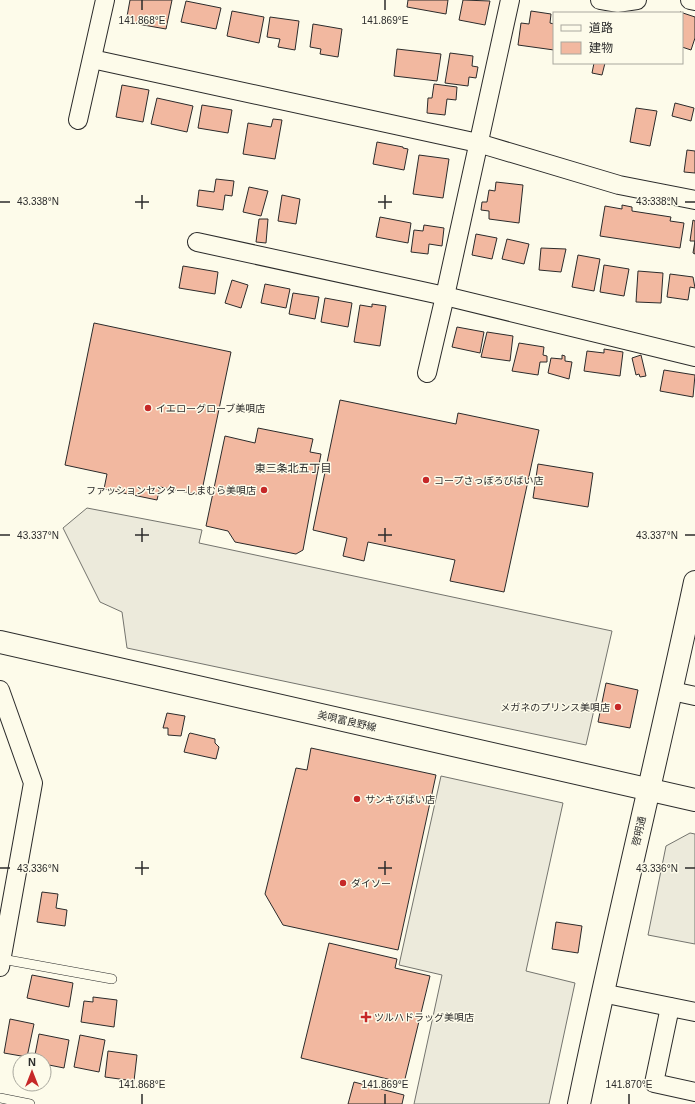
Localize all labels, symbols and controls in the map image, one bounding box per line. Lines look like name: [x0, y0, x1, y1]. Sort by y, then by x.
legend: [553, 12, 683, 64]
text: 141.868°E: [119, 15, 166, 26]
text: 141.869°E: [362, 15, 409, 26]
text: 道路: [589, 21, 613, 35]
text: 建物: [589, 41, 613, 55]
text: 43.338°N: [17, 196, 59, 207]
text: 43.338°N: [636, 196, 678, 207]
marker: イエローグローブ美唄店: [143, 403, 153, 413]
place label: イエローグローブ美唄店: [156, 403, 265, 414]
district label: 東三条北五丁目: [255, 462, 332, 474]
marker: コープさっぽろびばい店: [421, 475, 431, 485]
place label: コープさっぽろびばい店: [434, 475, 543, 486]
place label: ファッションセンターしまむら美唄店: [86, 485, 256, 496]
marker: ファッションセンターしまむら美唄店: [259, 485, 269, 495]
text: 43.337°N: [17, 530, 59, 541]
text: 43.337°N: [636, 530, 678, 541]
place label: メガネのプリンス美唄店: [500, 702, 610, 713]
marker: メガネのプリンス美唄店: [613, 702, 623, 712]
street label: 美唄富良野線: [317, 709, 377, 733]
marker: サンキびばい店: [352, 794, 362, 804]
place label: サンキびばい店: [365, 794, 435, 805]
street label: 啓明通: [630, 815, 648, 847]
text: 43.336°N: [17, 863, 59, 874]
text: 43.336°N: [636, 863, 678, 874]
marker: ダイソー: [338, 878, 348, 888]
place label: ダイソー: [351, 878, 391, 889]
marker: ツルハドラッグ美唄店: [361, 1012, 371, 1022]
place label: ツルハドラッグ美唄店: [374, 1012, 474, 1023]
north arrow: [12, 1052, 52, 1092]
text: N: [28, 1056, 36, 1068]
text: 141.868°E: [119, 1079, 166, 1090]
text: 141.869°E: [362, 1079, 409, 1090]
text: 141.870°E: [606, 1079, 653, 1090]

